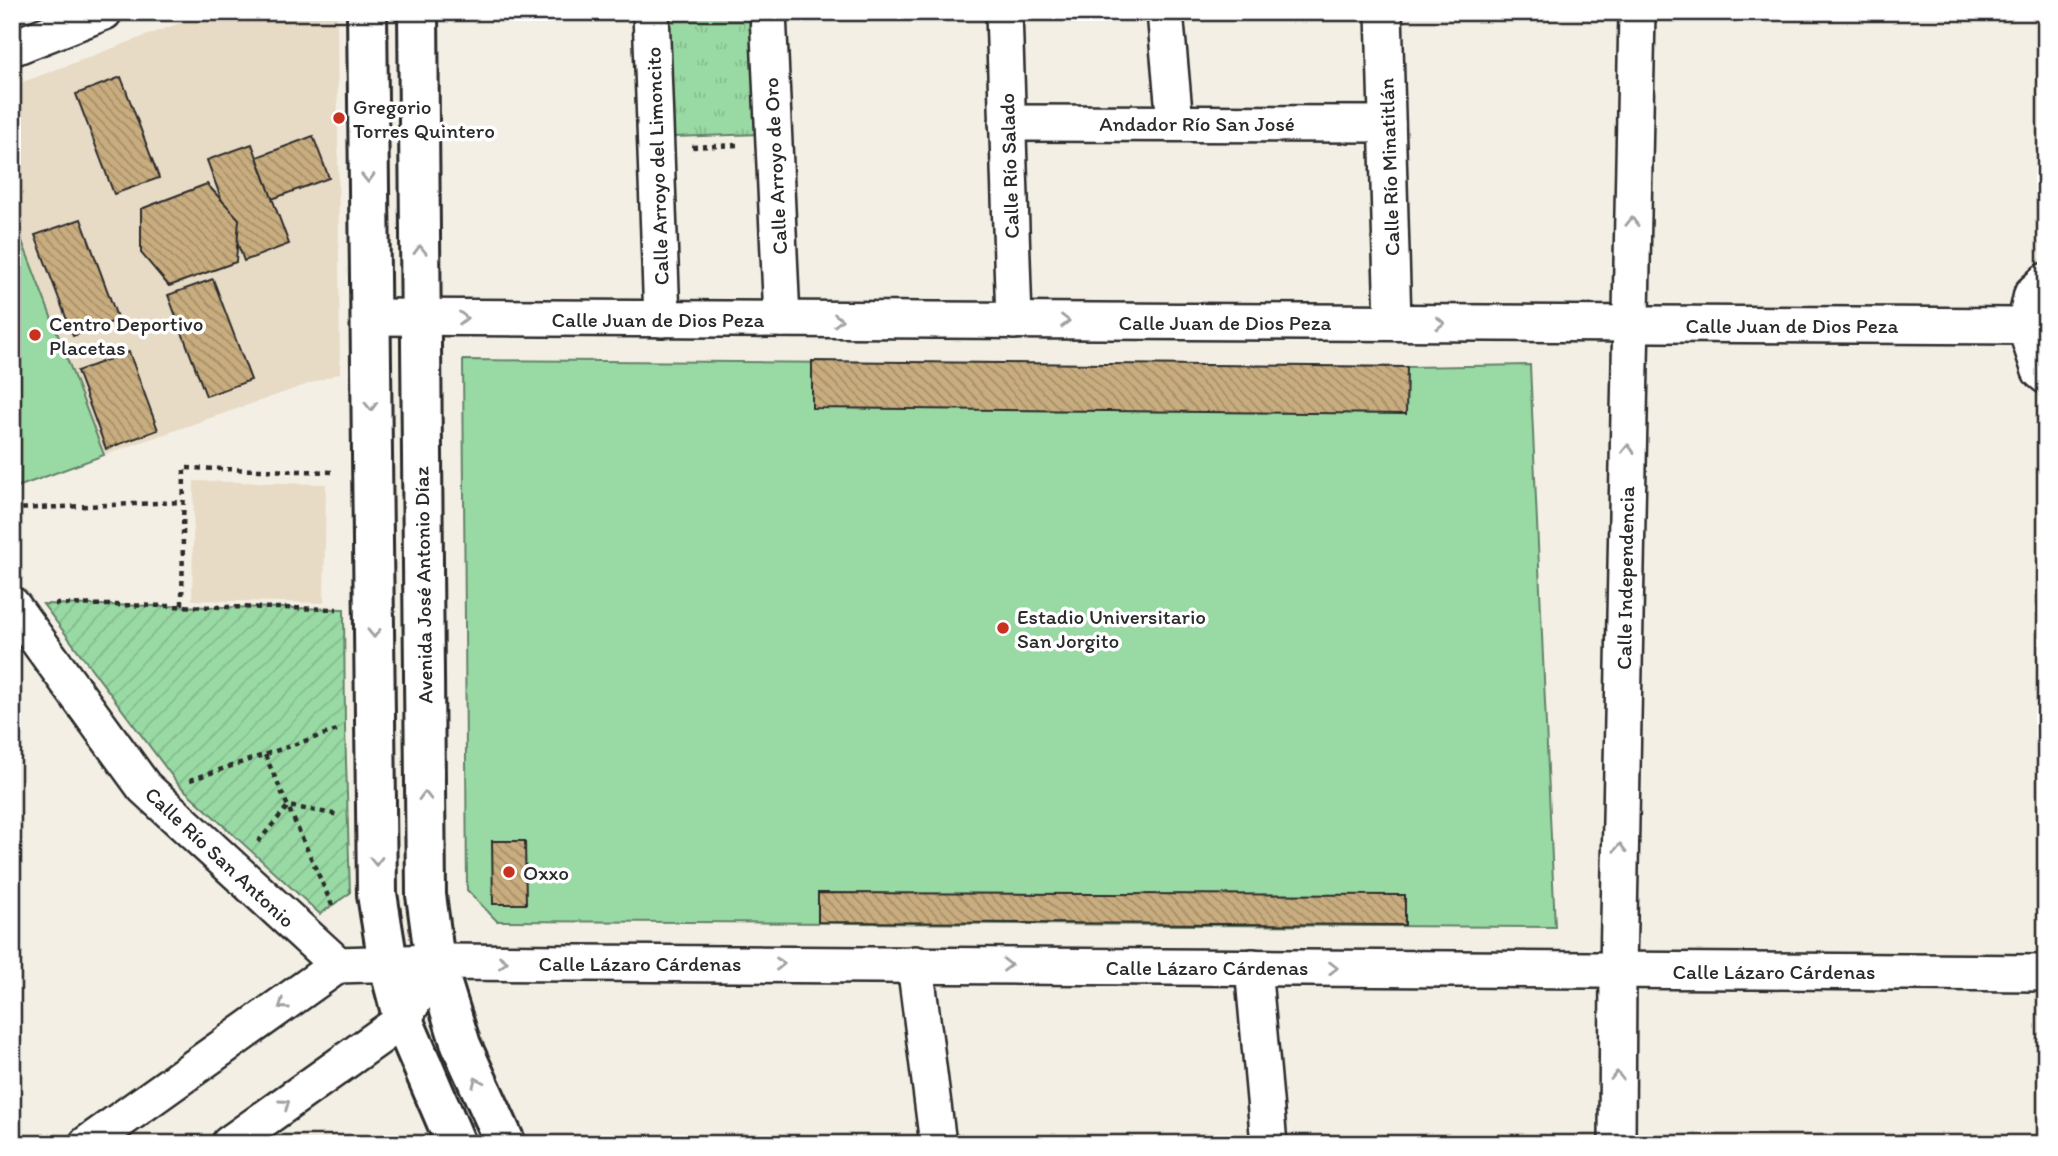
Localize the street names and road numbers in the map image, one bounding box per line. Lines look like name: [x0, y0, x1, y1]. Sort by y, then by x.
street label: Calle Arroyo del Limoncito: [640, 46, 674, 286]
street label: Calle Arroyo de Oro: [758, 77, 792, 255]
street label: Calle Río Minatitlán: [1373, 78, 1405, 256]
street label: Calle Río Salado: [994, 93, 1024, 239]
street label: Andador Río San José: [1099, 111, 1295, 136]
street label: Calle Juan de Dios Peza: [552, 307, 765, 332]
street label: Calle Juan de Dios Peza: [1119, 310, 1332, 335]
street label: Calle Juan de Dios Peza: [1686, 313, 1899, 338]
street label: Avenida José Antonio Díaz: [408, 466, 438, 704]
street label: Calle Independencia: [1611, 486, 1639, 670]
street label: Calle Río San Antonio: [140, 781, 300, 933]
street label: Calle Lázaro Cárdenas: [539, 951, 741, 976]
street label: Calle Lázaro Cárdenas: [1106, 955, 1308, 980]
street label: Calle Lázaro Cárdenas: [1673, 959, 1875, 984]

